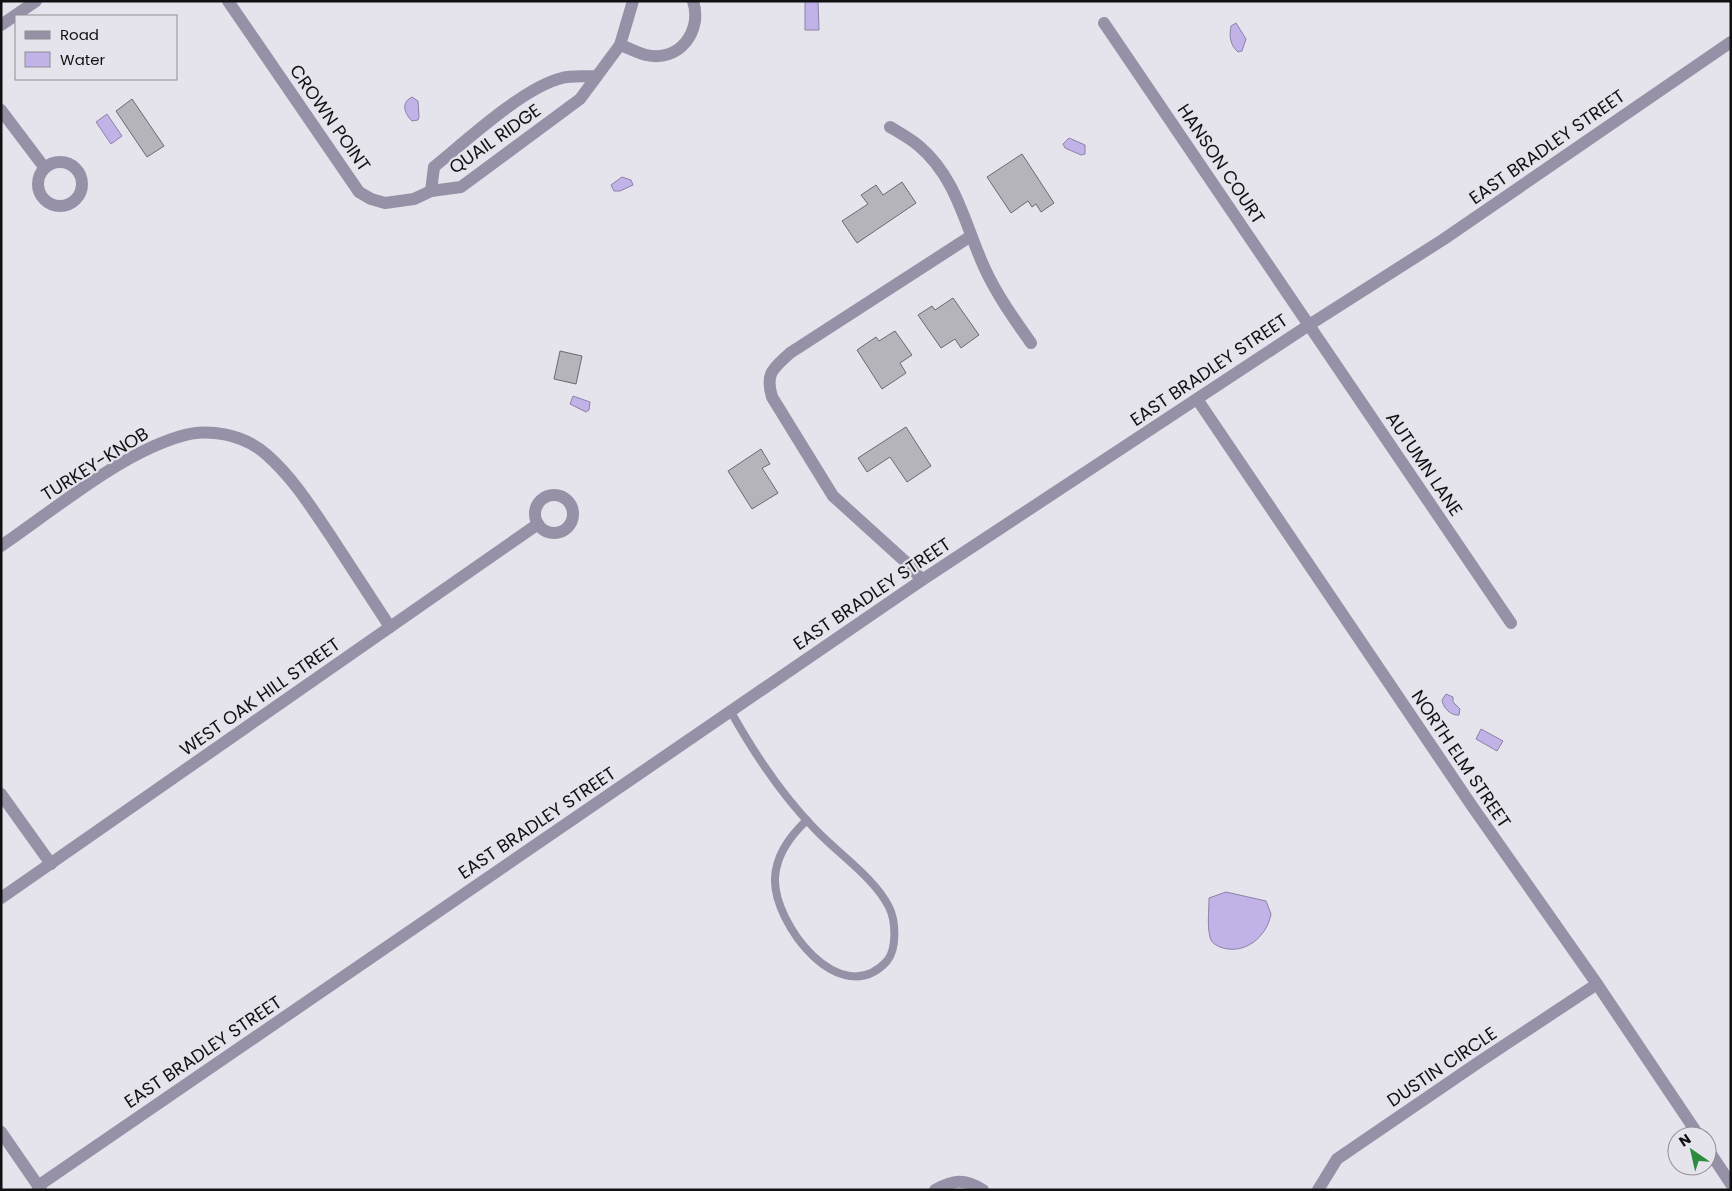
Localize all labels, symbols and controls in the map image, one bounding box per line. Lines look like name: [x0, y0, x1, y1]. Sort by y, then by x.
legend: [15, 15, 178, 80]
text: Road: [60, 24, 99, 45]
text: Water: [60, 49, 106, 70]
street label: CROWN POINT: [284, 59, 377, 176]
street label: EAST BRADLEY STREET: [1464, 83, 1630, 210]
street label: QUAIL RIDGE: [444, 98, 546, 179]
street label: HANSON COURT: [1172, 99, 1271, 229]
street label: EAST BRADLEY STREET: [1125, 307, 1293, 432]
street label: AUTUMN LANE: [1380, 407, 1469, 521]
street label: TURKEY-KNOB: [36, 421, 153, 506]
street label: EAST BRADLEY STREET: [788, 531, 956, 656]
street label: WEST OAK HILL STREET: [175, 632, 345, 761]
street label: NORTH ELM STREET: [1406, 685, 1517, 833]
street label: EAST BRADLEY STREET: [453, 760, 621, 885]
street label: EAST BRADLEY STREET: [119, 989, 287, 1114]
street label: DUSTIN CIRCLE: [1382, 1021, 1501, 1113]
north arrow: [1667, 1126, 1717, 1176]
text: N: [1675, 1129, 1695, 1151]

